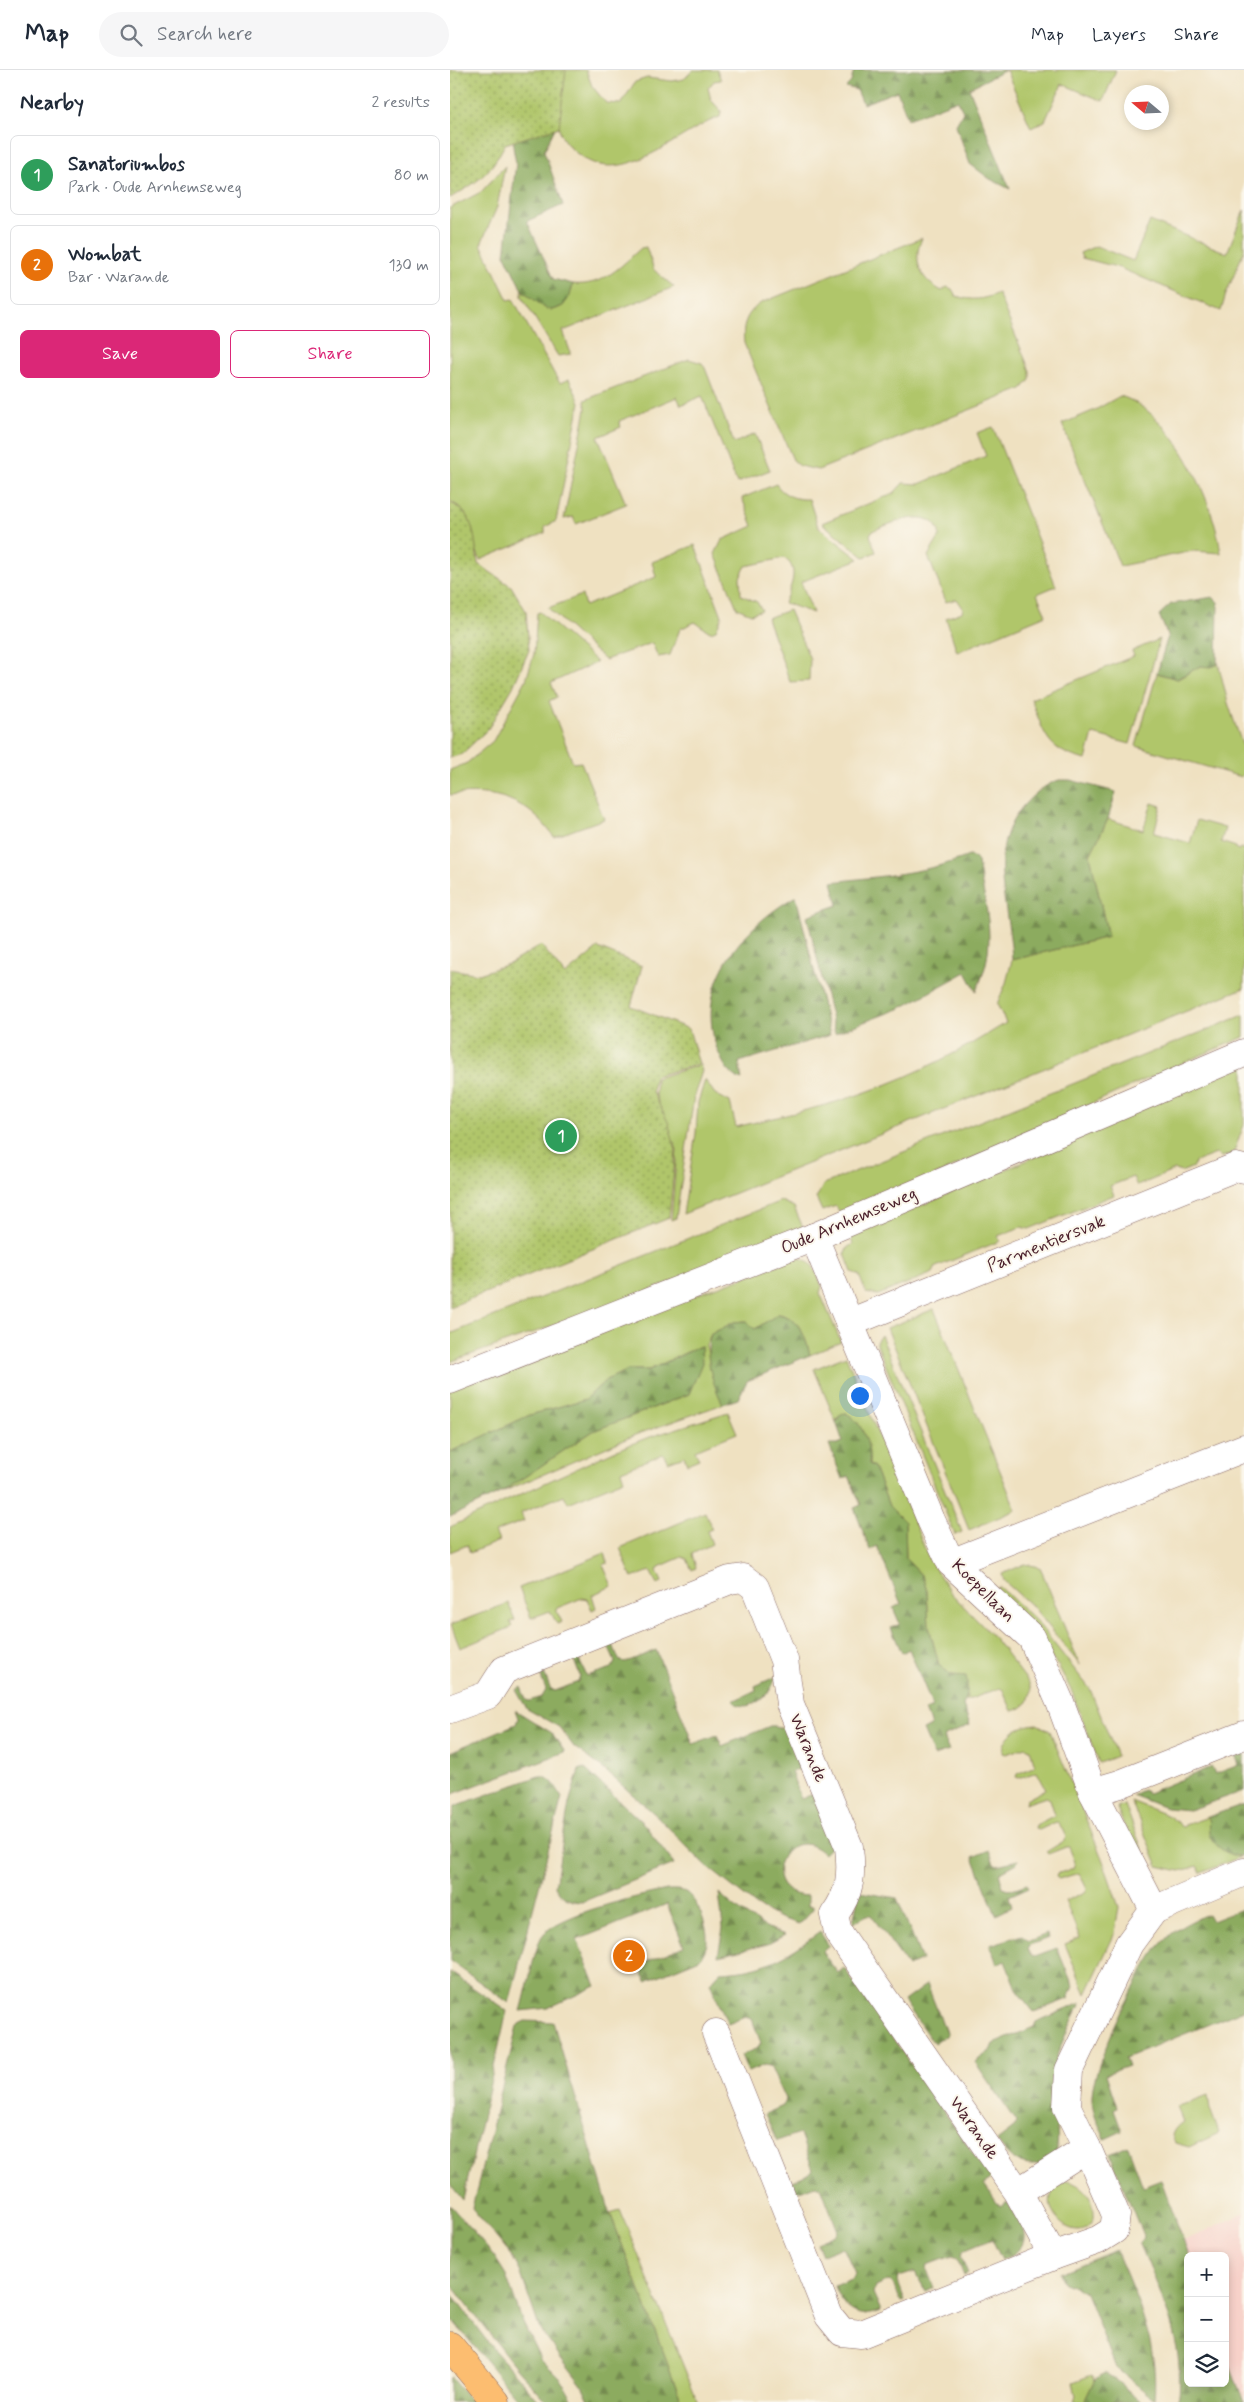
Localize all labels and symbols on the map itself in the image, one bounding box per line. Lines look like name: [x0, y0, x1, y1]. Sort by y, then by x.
north arrow: [1124, 85, 1169, 130]
pin: 1: [545, 1117, 577, 1155]
street label: Oude Arnhemseweg: [777, 1181, 921, 1261]
street label: Parmentiersvak: [984, 1209, 1108, 1279]
your location: [847, 1383, 873, 1409]
street label: Koepellaan: [946, 1554, 1020, 1628]
street label: Warande: [783, 1710, 833, 1786]
pin: 2: [613, 1937, 645, 1975]
street label: Warande: [944, 2092, 1004, 2164]

